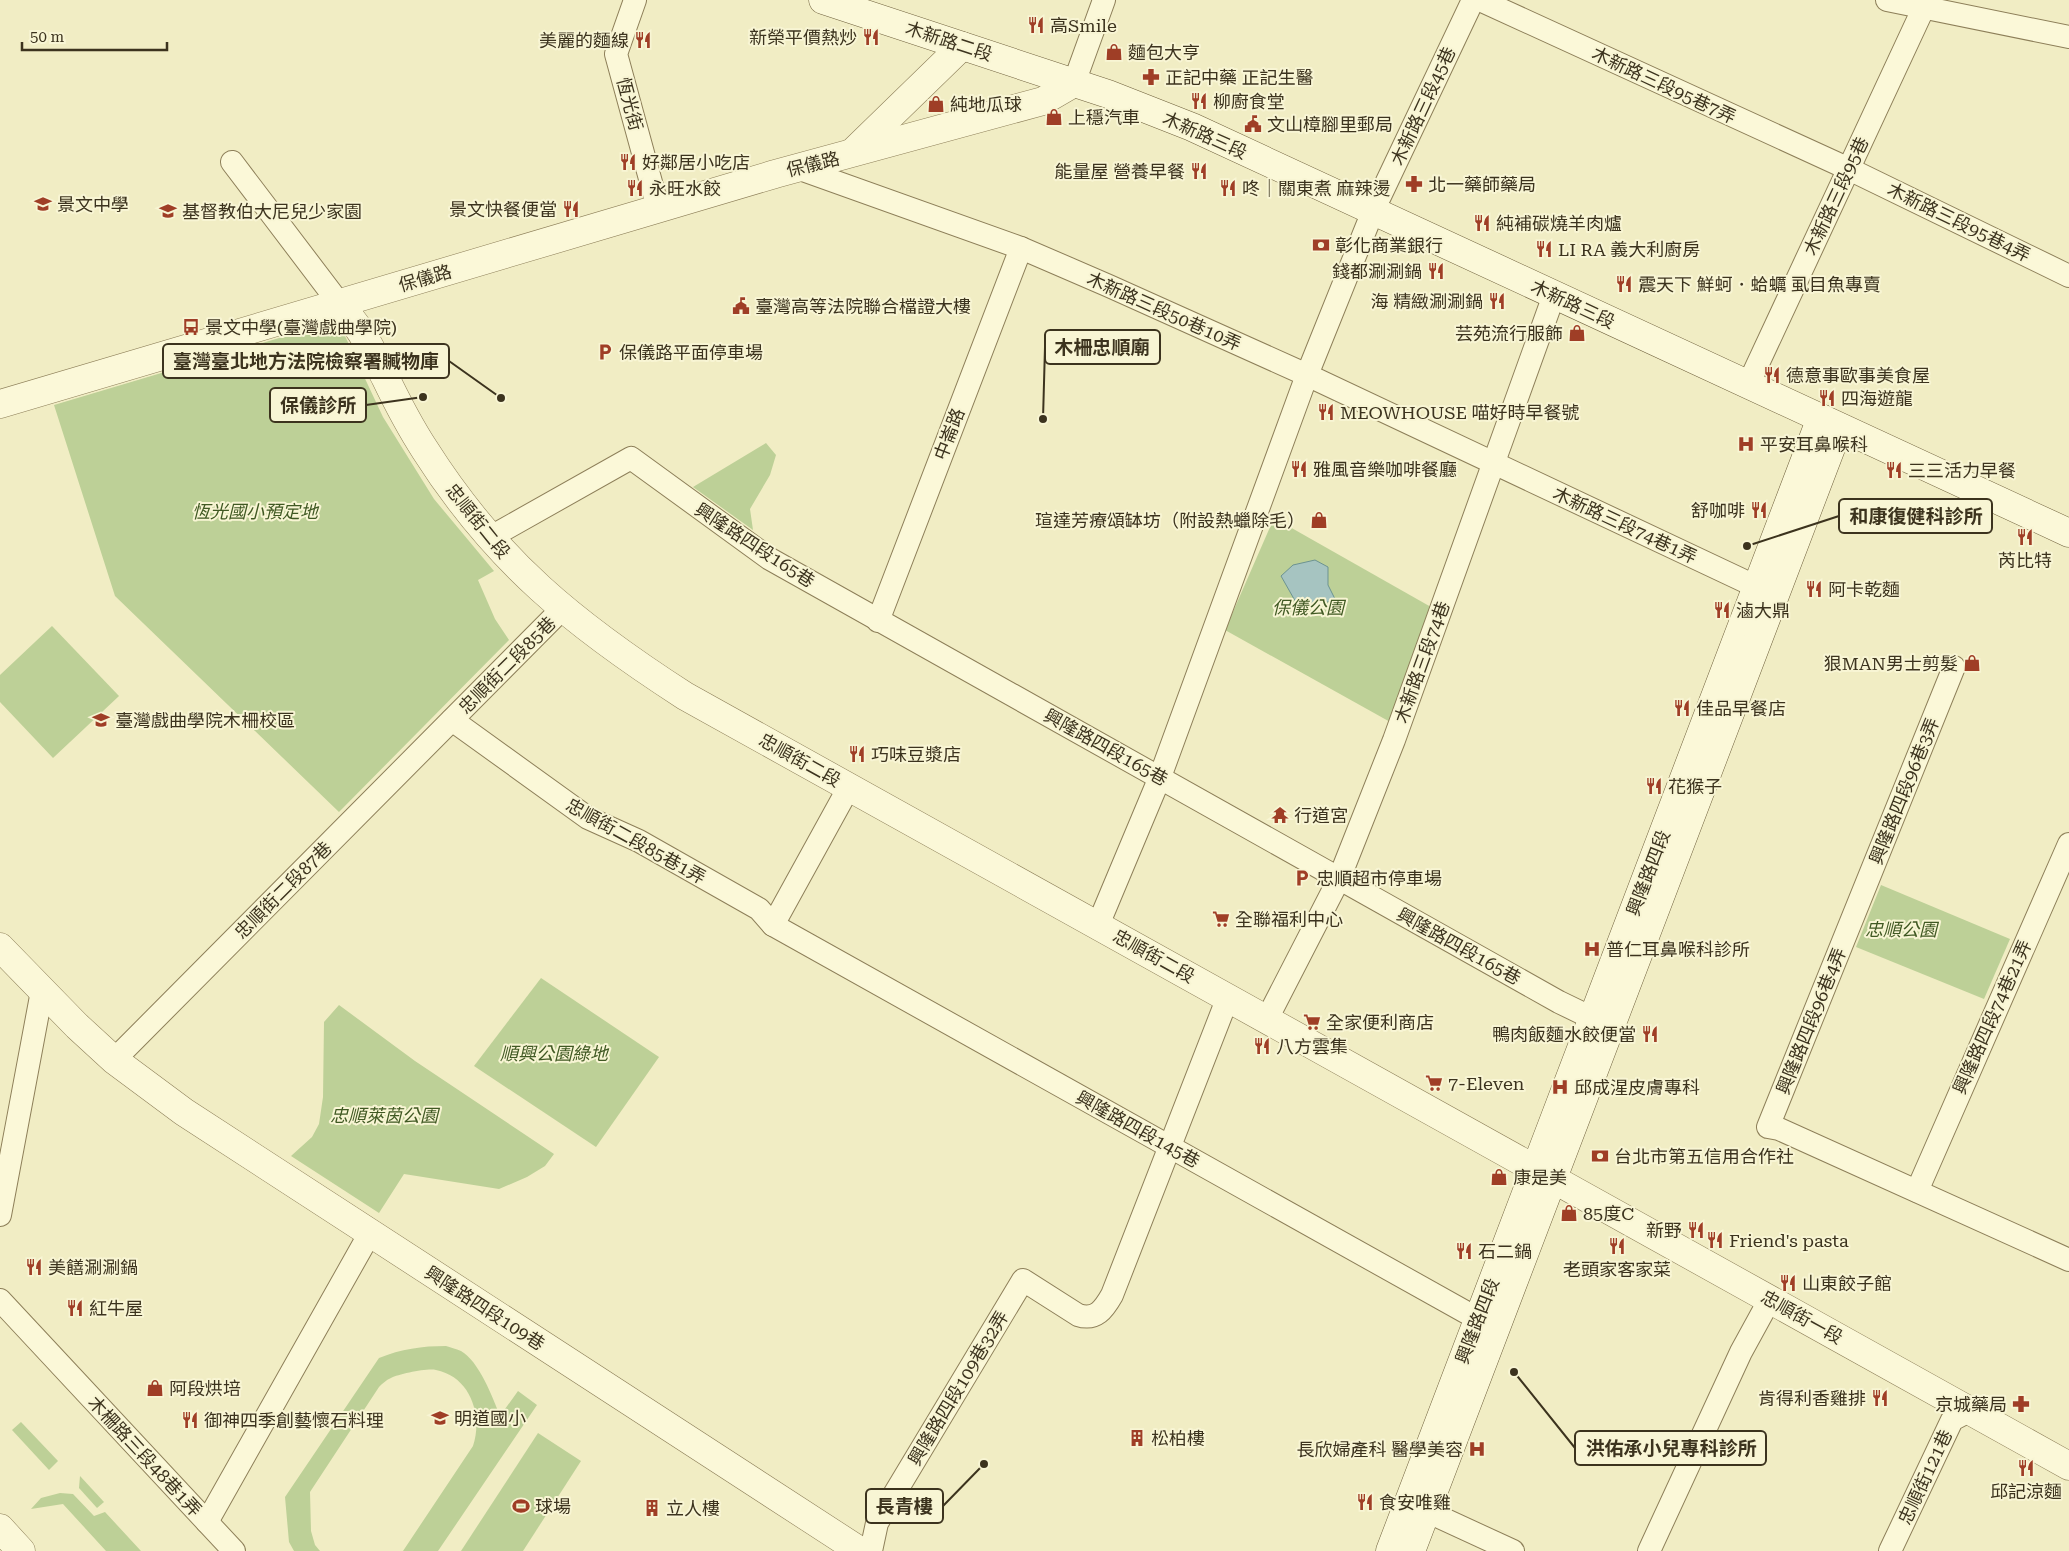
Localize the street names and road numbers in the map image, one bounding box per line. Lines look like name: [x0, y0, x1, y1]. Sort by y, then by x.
street label: 木新路二段: [903, 17, 995, 65]
street label: 木新路三段95巷7弄: [1589, 42, 1739, 128]
street label: 木新路三段45巷: [1386, 43, 1460, 169]
street label: 恆光街: [613, 75, 647, 133]
street label: 木新路三段: [1160, 107, 1250, 163]
street label: 木新路三段95巷: [1799, 133, 1873, 259]
street label: 保儀路: [784, 147, 842, 181]
street label: 木新路三段95巷4弄: [1884, 178, 2034, 266]
street label: 保儀路: [396, 260, 454, 296]
street label: 木新路三段50巷10弄: [1084, 268, 1244, 354]
street label: 木新路三段: [1528, 275, 1618, 333]
street label: 中崙路: [930, 405, 968, 463]
street label: 忠順街二段: [442, 479, 514, 563]
street label: 木新路三段74巷1弄: [1550, 482, 1700, 568]
street label: 興隆路四段165巷: [691, 499, 819, 591]
street label: 木新路三段74巷: [1390, 598, 1454, 726]
street label: 忠順街二段85巷: [454, 612, 560, 718]
street label: 興隆路四段165巷: [1040, 704, 1172, 790]
street label: 興隆路四段96巷3弄: [1865, 715, 1943, 867]
street label: 忠順街二段: [756, 729, 844, 791]
street label: 忠順街二段85巷1弄: [563, 794, 709, 888]
street label: 興隆路四段: [1622, 827, 1674, 919]
street label: 忠順街二段87巷: [230, 837, 336, 943]
street label: 興隆路四段165巷: [1393, 903, 1525, 989]
street label: 忠順街二段: [1110, 925, 1198, 987]
street label: 興隆路四段74巷21弄: [1949, 937, 2035, 1097]
street label: 興隆路四段96巷4弄: [1772, 945, 1850, 1097]
street label: 興隆路四段145巷: [1072, 1086, 1204, 1172]
street label: 興隆路四段109巷: [421, 1262, 549, 1354]
street label: 興隆路四段: [1451, 1275, 1503, 1367]
street label: 忠順街一段: [1758, 1286, 1846, 1348]
street label: 興隆路四段109巷32弄: [904, 1307, 1012, 1469]
street label: 木柵路三段48巷1弄: [84, 1392, 206, 1520]
street label: 忠順街121巷: [1894, 1426, 1956, 1528]

